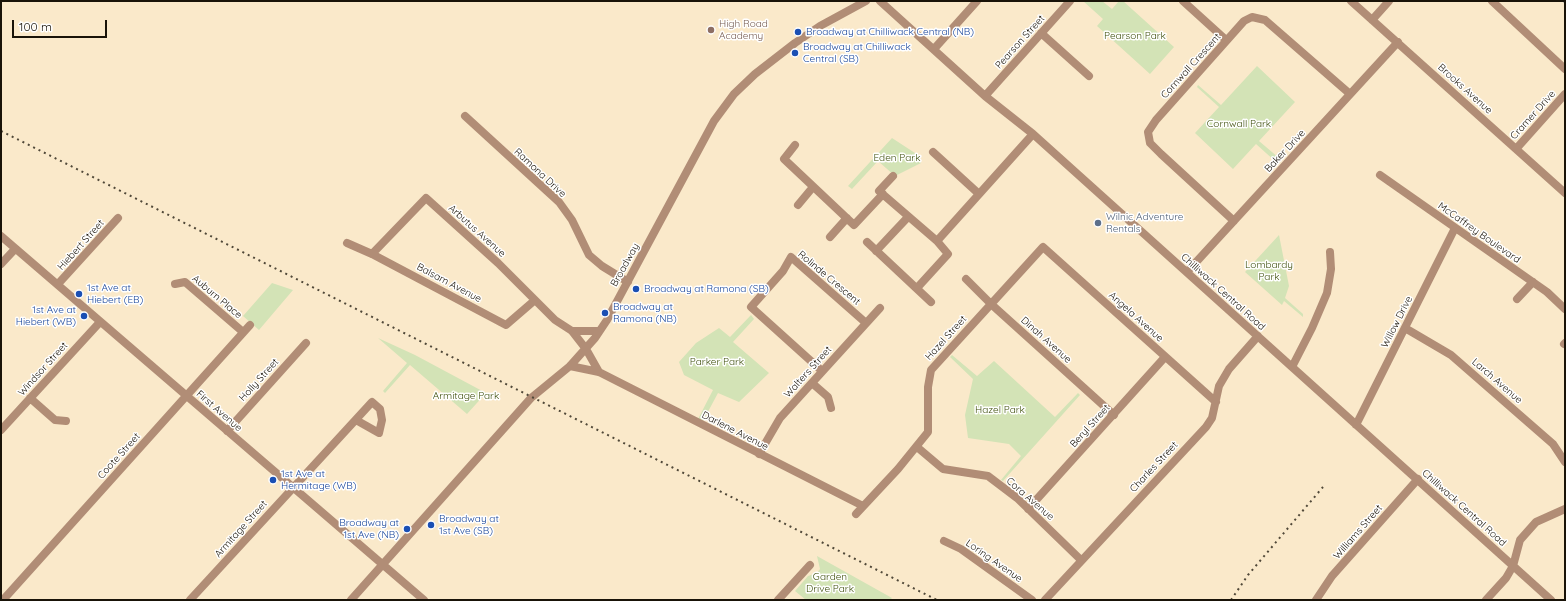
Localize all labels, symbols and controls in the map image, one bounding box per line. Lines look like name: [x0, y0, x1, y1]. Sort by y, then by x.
scale bar: [14, 12, 109, 38]
street label: Pearson Street: [993, 13, 1047, 71]
place label: High Road Academy: [719, 18, 768, 42]
text: 100 m: [19, 19, 52, 34]
marker: High Road Academy: [706, 25, 716, 35]
place label: Broadway at Chilliwack Central (NB): [806, 26, 974, 38]
marker: Broadway at Chilliwack Central (NB): [793, 27, 803, 37]
park label: Pearson Park: [1104, 30, 1166, 42]
street label: Cornwall Crescent: [1159, 31, 1223, 101]
place label: Broadway at Chilliwack Central (SB): [803, 41, 911, 64]
marker: Broadway at Chilliwack Central (SB): [790, 48, 800, 58]
street label: Brooks Avenue: [1435, 61, 1495, 117]
street label: Cramer Drive: [1508, 88, 1558, 142]
park label: Cornwall Park: [1207, 118, 1271, 130]
street label: Baker Drive: [1262, 127, 1308, 175]
street label: Ramona Drive: [512, 146, 568, 200]
park label: Eden Park: [873, 152, 921, 164]
street label: McCaffrey Boulevard: [1435, 200, 1523, 266]
street label: Arbutus Avenue: [446, 202, 508, 260]
place label: Wilnic Adventure Rentals: [1106, 211, 1183, 234]
street label: Hiebert Street: [55, 217, 107, 273]
marker: Wilnic Adventure Rentals: [1093, 218, 1103, 228]
street label: Broadway: [608, 241, 642, 289]
street label: Rolinde Crescent: [795, 248, 863, 308]
street label: Chilliwack Central Road: [1179, 251, 1267, 333]
park label: Lombardy Park: [1245, 259, 1293, 282]
street label: Balsam Avenue: [415, 261, 483, 305]
street label: Auburn Place: [190, 273, 244, 321]
place label: 1st Ave at Hiebert (EB): [87, 282, 143, 306]
place label: Broadway at Ramona (SB): [644, 283, 769, 295]
marker: Broadway at Ramona (SB): [631, 284, 641, 294]
marker: 1st Ave at Hiebert (EB): [74, 289, 84, 299]
street label: Angela Avenue: [1106, 289, 1166, 345]
street label: Willow Drive: [1379, 294, 1415, 350]
place label: Broadway at Ramona (NB): [613, 301, 677, 324]
place label: 1st Ave at Hiebert (WB): [16, 304, 76, 328]
marker: Broadway at Ramona (NB): [600, 308, 610, 318]
marker: 1st Ave at Hiebert (WB): [79, 311, 89, 321]
street label: Hazel Street: [923, 313, 969, 363]
street label: Dinah Avenue: [1018, 314, 1074, 366]
street label: Windsor Street: [16, 340, 70, 398]
street label: Walters Street: [782, 344, 834, 400]
street label: Holly Street: [237, 356, 281, 404]
park label: Parker Park: [690, 356, 744, 368]
street label: Larch Avenue: [1469, 356, 1525, 406]
street label: First Avenue: [194, 388, 244, 434]
park label: Armitage Park: [433, 390, 499, 402]
street label: Beryl Street: [1067, 402, 1113, 450]
park label: Hazel Park: [975, 404, 1025, 416]
street label: Darlene Avenue: [700, 409, 770, 453]
street label: Coote Street: [95, 431, 143, 481]
street label: Charles Street: [1128, 439, 1180, 495]
street label: Chilliwack Central Road: [1420, 467, 1508, 549]
place label: 1st Ave at Hermitage (WB): [281, 468, 356, 492]
marker: 1st Ave at Hermitage (WB): [268, 475, 278, 485]
street label: Cora Avenue: [1004, 475, 1056, 523]
street label: Armitage Street: [212, 498, 270, 560]
street label: Williams Street: [1331, 502, 1385, 562]
place label: Broadway at 1st Ave (SB): [439, 513, 499, 536]
place label: Broadway at 1st Ave (NB): [339, 517, 399, 540]
marker: Broadway at 1st Ave (SB): [426, 520, 436, 530]
marker: Broadway at 1st Ave (NB): [402, 524, 412, 534]
street label: Loring Avenue: [963, 537, 1025, 585]
park label: Garden Drive Park: [806, 571, 854, 594]

